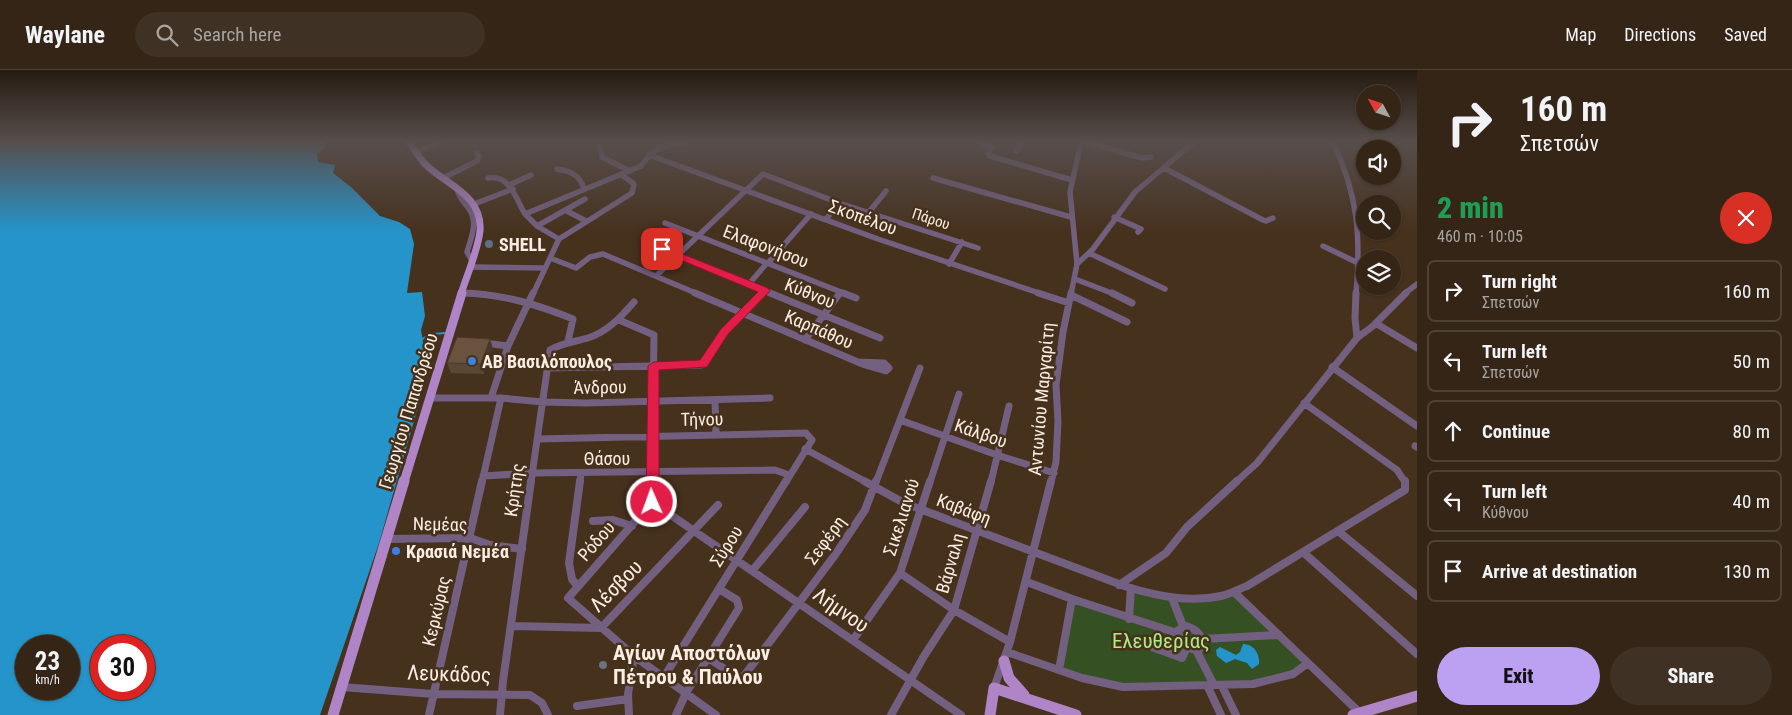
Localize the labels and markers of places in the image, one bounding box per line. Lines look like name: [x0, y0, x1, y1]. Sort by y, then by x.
pin: [641, 228, 683, 270]
place label: SHELL: [499, 234, 546, 255]
marker: SHELL: [483, 238, 495, 250]
place label: ΑΒ Βασιλόπουλος: [482, 351, 612, 372]
marker: ΑΒ Βασιλόπουλος: [466, 355, 478, 367]
place label: Κρασιά Νεμέα: [406, 541, 509, 562]
marker: Κρασιά Νεμέα: [390, 545, 402, 557]
place label: Αγίων Αποστόλων Πέτρου & Παύλου: [613, 641, 771, 689]
marker: Αγίων Αποστόλων Πέτρου & Παύλου: [597, 659, 609, 671]

